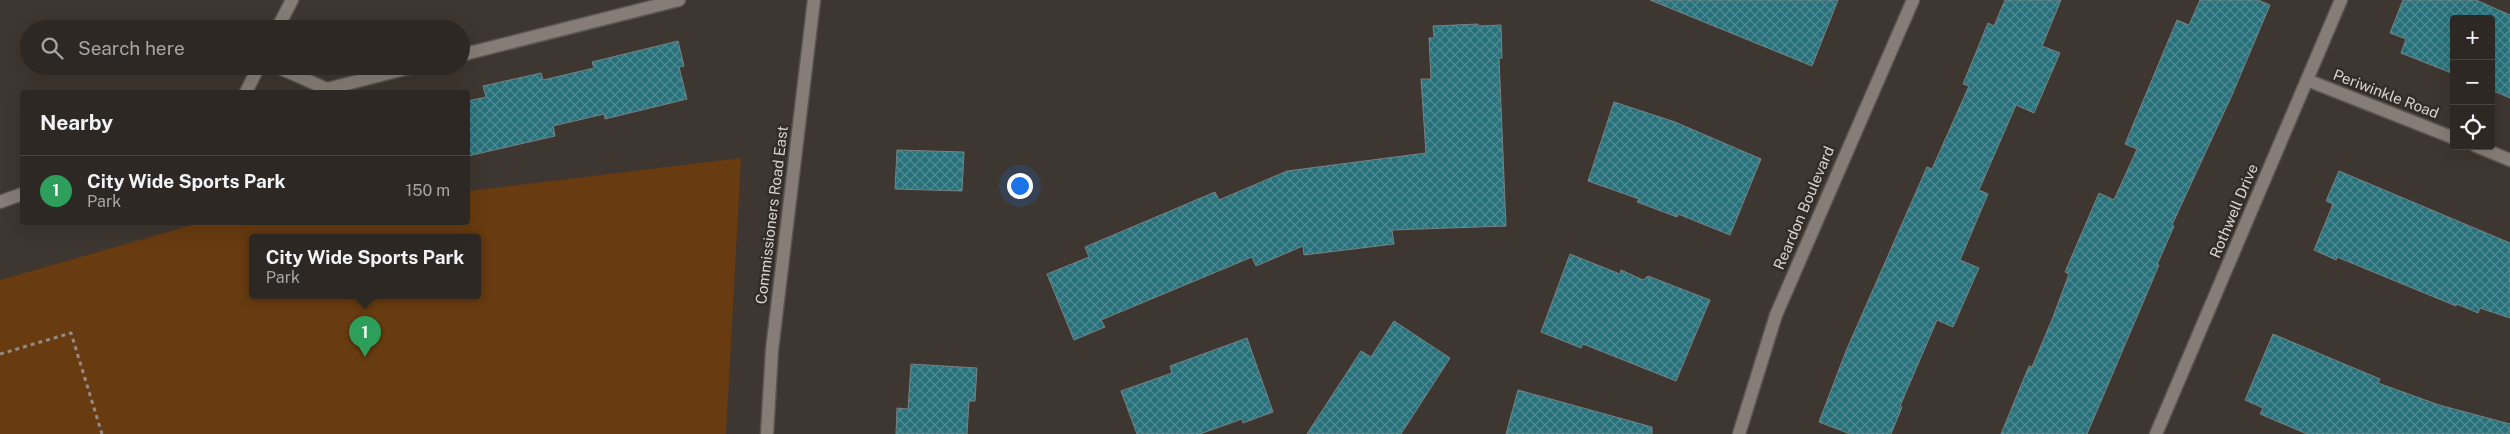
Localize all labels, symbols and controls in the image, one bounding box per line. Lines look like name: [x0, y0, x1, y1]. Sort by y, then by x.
map controls: [2450, 15, 2495, 150]
button: +: [2450, 15, 2495, 60]
search box: [20, 20, 470, 75]
icon: search: [38, 34, 66, 62]
text: Search here: [78, 37, 185, 59]
button: −: [2450, 60, 2495, 105]
street label: Periwinkle Road: [2331, 66, 2441, 122]
button: locate: [2450, 105, 2495, 150]
text: Nearby: [40, 110, 113, 135]
street label: Commissioners Road East: [752, 125, 791, 305]
street label: Reardon Boulevard: [1770, 144, 1837, 272]
street label: Rothwell Drive: [2206, 161, 2261, 260]
text: City Wide Sports Park: [87, 170, 286, 192]
your location: [1007, 173, 1033, 199]
text: 1: [53, 181, 59, 200]
text: 150 m: [406, 181, 450, 200]
text: Park: [87, 192, 121, 211]
popup: [249, 234, 481, 299]
text: City Wide Sports Park: [266, 246, 464, 268]
text: Park: [266, 268, 300, 287]
pin: 1: [349, 316, 381, 357]

